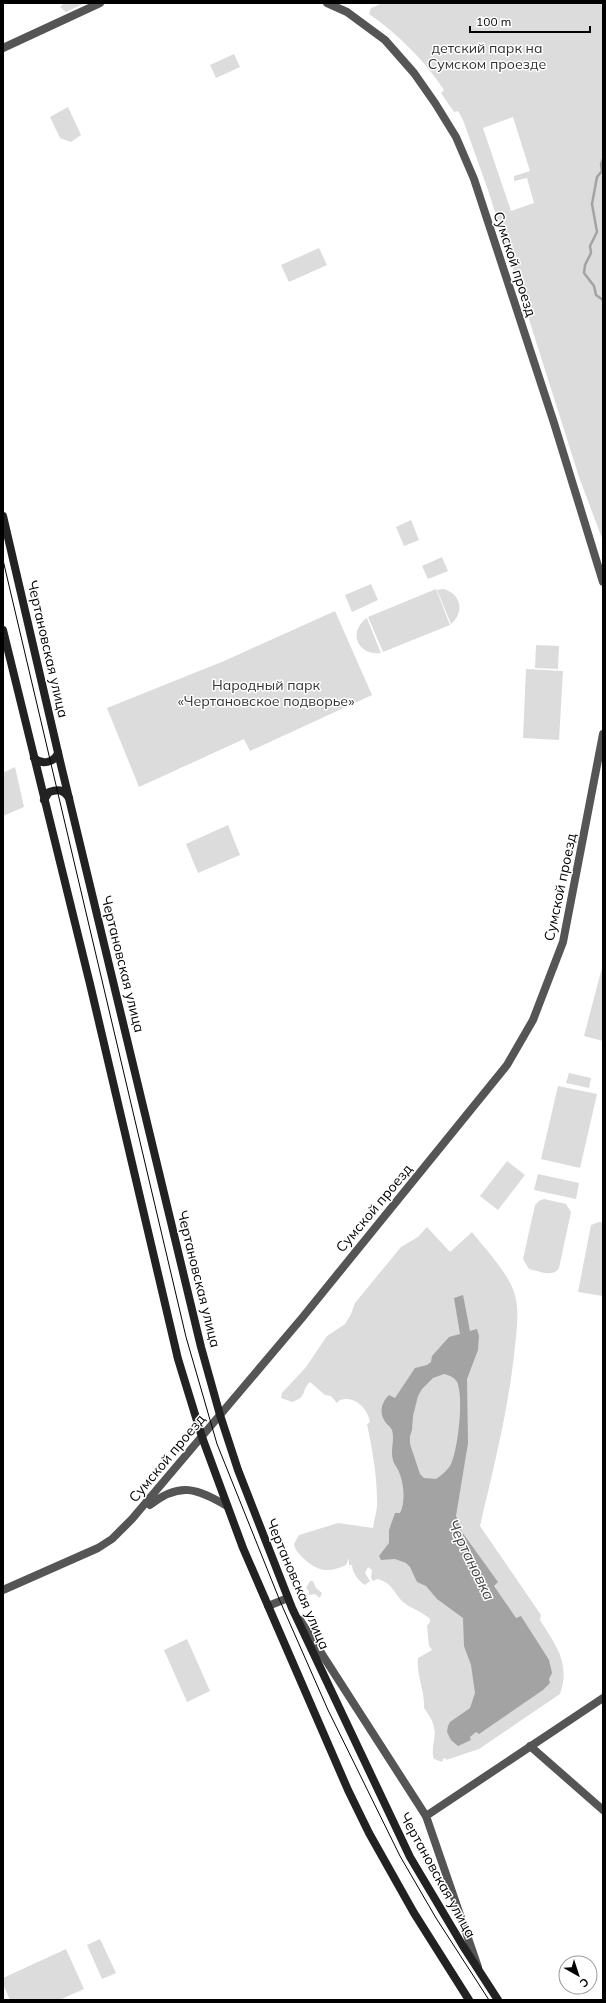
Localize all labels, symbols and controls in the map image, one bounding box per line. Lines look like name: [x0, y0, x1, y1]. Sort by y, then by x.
scale bar: [470, 8, 590, 34]
text: 100 m: [476, 14, 511, 29]
park label: детский парк на Сумском проезде: [428, 39, 546, 73]
street label: Сумской проезд: [490, 209, 541, 319]
street label: Чертановская улица: [23, 579, 73, 719]
park label: Народный парк «Чертановское подворье»: [178, 676, 354, 710]
street label: Сумской проезд: [540, 831, 580, 942]
street label: Чертановская улица: [97, 894, 149, 1034]
street label: Сумской проезд: [332, 1160, 416, 1256]
street label: Чертановская улица: [173, 1209, 225, 1349]
street label: Сумской проезд: [125, 1410, 209, 1506]
street label: Чертановская улица: [262, 1516, 334, 1652]
water label: Чертановка: [444, 1516, 499, 1603]
street label: Чертановская улица: [396, 1809, 480, 1941]
north arrow: [558, 1955, 598, 1995]
text: С: [577, 1975, 592, 1991]

